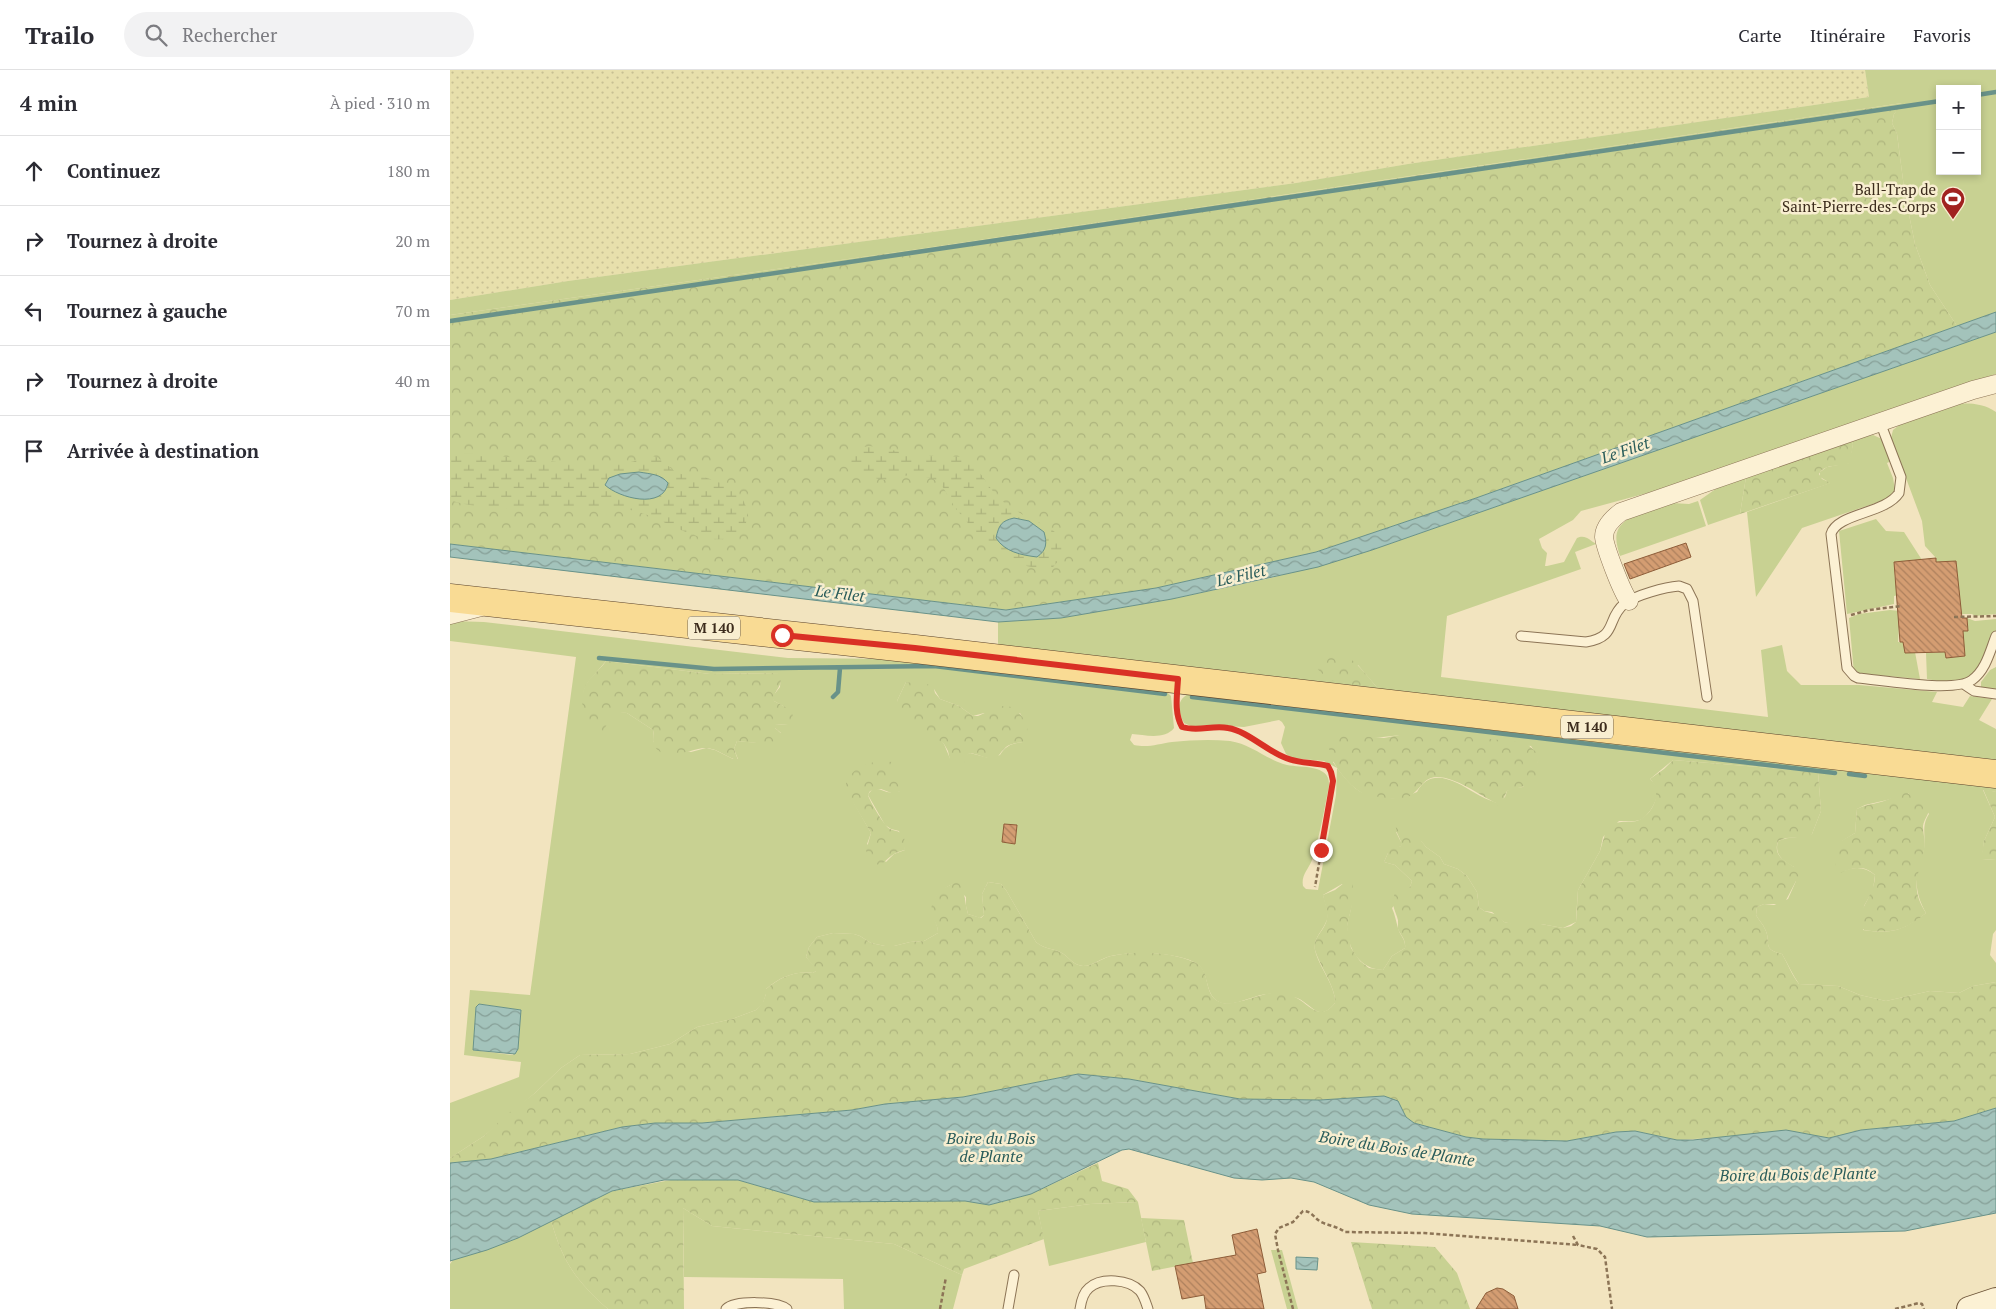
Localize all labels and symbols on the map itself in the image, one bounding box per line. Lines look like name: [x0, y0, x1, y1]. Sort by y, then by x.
place label: Ball-Trap de Saint-Pierre-des-Corps: [1782, 179, 1936, 216]
sports icon: Ball-Trap de Saint-Pierre-des-Corps: [1940, 186, 1966, 220]
water label: Le Filet: [1597, 431, 1653, 469]
water label: Le Filet: [1213, 559, 1268, 592]
water label: Le Filet: [813, 579, 867, 607]
road number: M 140: [688, 616, 740, 640]
route start: [771, 624, 794, 647]
road number: M 140: [1561, 716, 1613, 739]
route end: [1310, 839, 1333, 862]
water label: Boire du Bois de Plante: [1317, 1125, 1476, 1171]
water label: Boire du Bois de Plante: [945, 1127, 1036, 1167]
water label: Boire du Bois de Plante: [1718, 1162, 1877, 1186]

